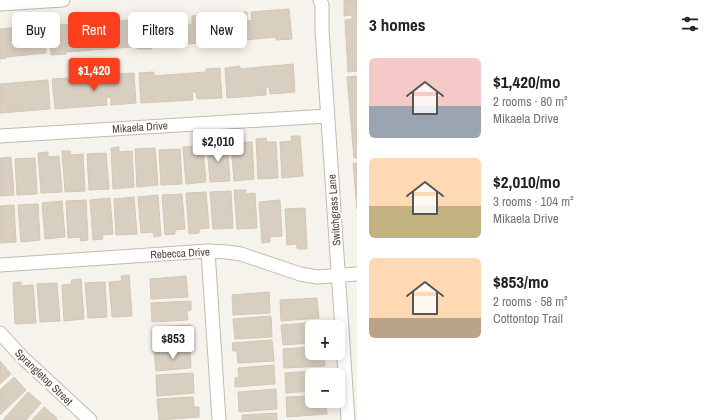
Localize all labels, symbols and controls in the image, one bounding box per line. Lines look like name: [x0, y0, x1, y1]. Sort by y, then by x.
chip: Buy: [12, 12, 60, 48]
chip: Rent: [68, 12, 120, 48]
chip: Filters: [128, 12, 188, 48]
chip: New: [196, 12, 247, 48]
text: 3 homes: [369, 13, 426, 36]
icon: filters: [679, 13, 701, 35]
pin: $1,420: [61, 58, 127, 92]
text: $1,420: [78, 62, 110, 79]
text: $1,420/mo: [493, 70, 560, 93]
icon: home: [401, 74, 449, 122]
text: 2 rooms · 80 m²: [493, 93, 568, 110]
text: Mikaela Drive: [493, 110, 559, 127]
street label: Mikaela Drive: [112, 118, 168, 136]
pin: $2,010: [185, 129, 251, 163]
text: $2,010: [202, 133, 234, 150]
text: $2,010/mo: [493, 170, 560, 193]
street label: Switchgrass Lane: [325, 174, 343, 246]
icon: home: [401, 174, 449, 222]
text: 3 rooms · 104 m²: [493, 193, 574, 210]
text: Mikaela Drive: [493, 210, 559, 227]
street label: Rebecca Drive: [150, 244, 210, 262]
text: $853/mo: [493, 270, 549, 293]
icon: home: [401, 274, 449, 322]
text: 2 rooms · 58 m²: [493, 293, 568, 310]
text: Cottontop Trail: [493, 310, 563, 327]
map controls: [305, 320, 345, 408]
button: +: [305, 320, 345, 360]
pin: $853: [149, 326, 197, 360]
text: $853: [161, 330, 185, 347]
street label: Sprangletop Street: [12, 346, 76, 409]
button: −: [305, 368, 345, 408]

